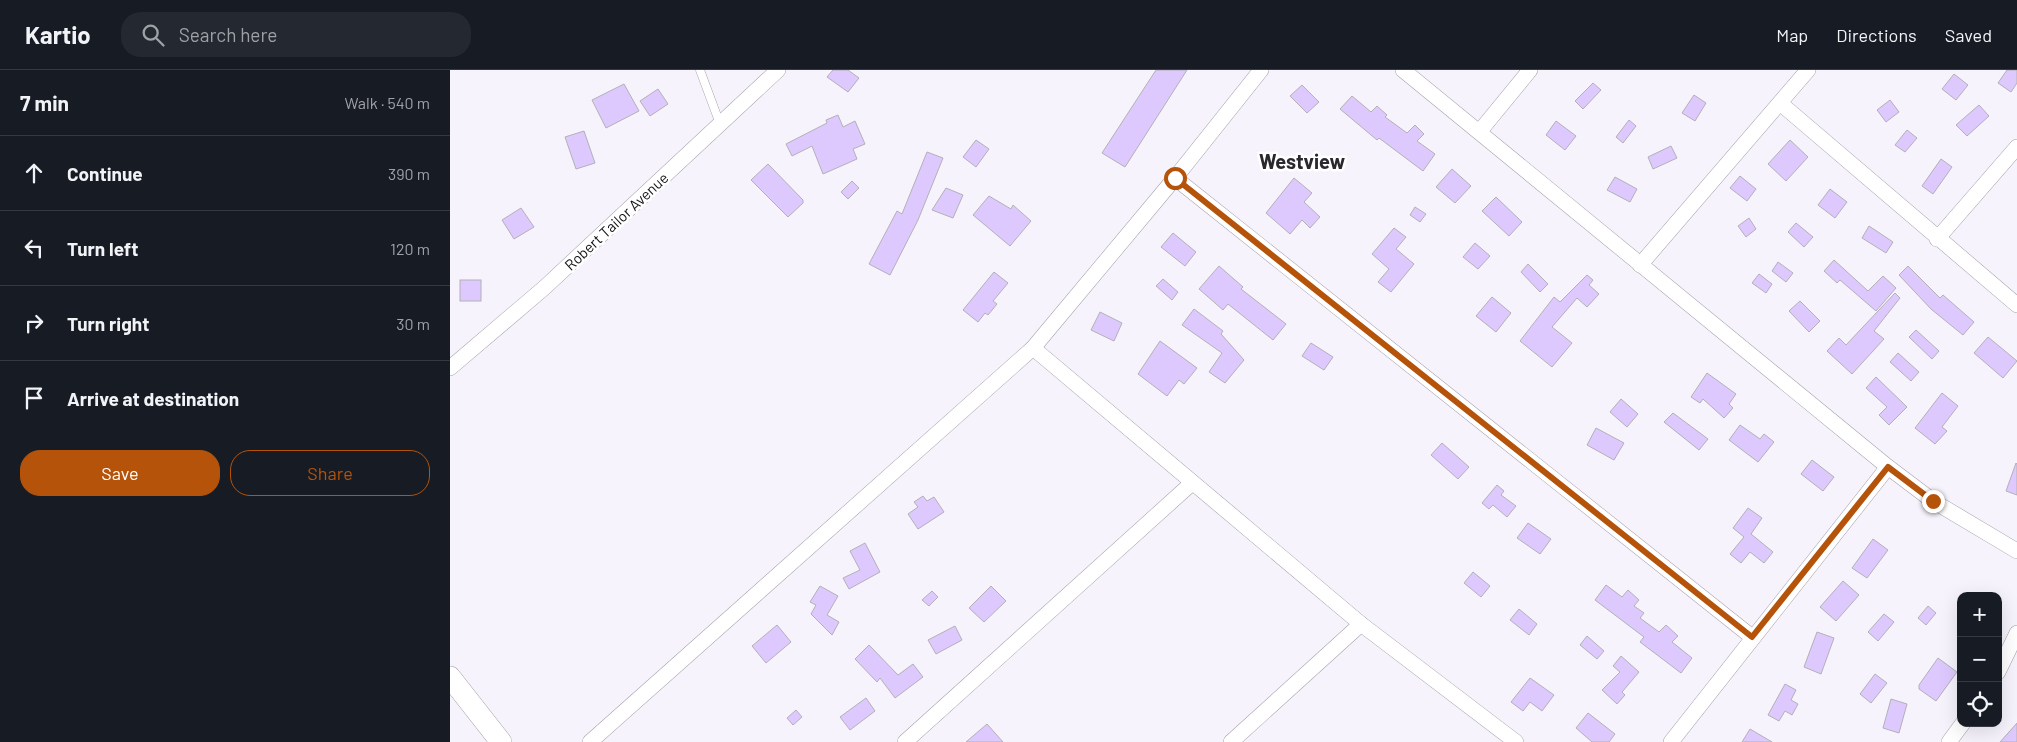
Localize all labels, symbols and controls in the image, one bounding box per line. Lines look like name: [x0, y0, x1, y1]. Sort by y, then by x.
search box: [121, 12, 471, 57]
text: Kartio: [25, 20, 91, 49]
icon: search: [139, 21, 167, 49]
text: Search here: [179, 23, 277, 46]
text: Map: [1776, 24, 1808, 46]
text: Directions: [1836, 24, 1917, 46]
text: Saved: [1945, 24, 1992, 46]
text: 7 min: [20, 90, 69, 115]
text: Walk · 540 m: [345, 93, 430, 112]
district label: Westview: [1259, 149, 1345, 173]
icon: ahead: [20, 159, 48, 187]
text: Continue: [67, 162, 143, 185]
text: 390 m: [388, 164, 430, 183]
route start: [1164, 167, 1187, 190]
street label: Robert Tailor Avenue: [560, 168, 672, 274]
icon: left: [20, 234, 48, 262]
text: Turn left: [67, 237, 138, 260]
text: 120 m: [390, 239, 430, 258]
icon: right: [20, 309, 48, 337]
text: Turn right: [67, 312, 149, 335]
text: 30 m: [396, 314, 430, 333]
icon: arrive: [20, 384, 48, 412]
text: Arrive at destination: [67, 387, 239, 410]
button: Save: [20, 450, 220, 496]
button: Share: [230, 450, 430, 496]
route end: [1922, 490, 1945, 513]
map controls: [1957, 592, 2002, 727]
button: +: [1957, 592, 2002, 637]
button: −: [1957, 637, 2002, 682]
button: locate: [1957, 682, 2002, 727]

